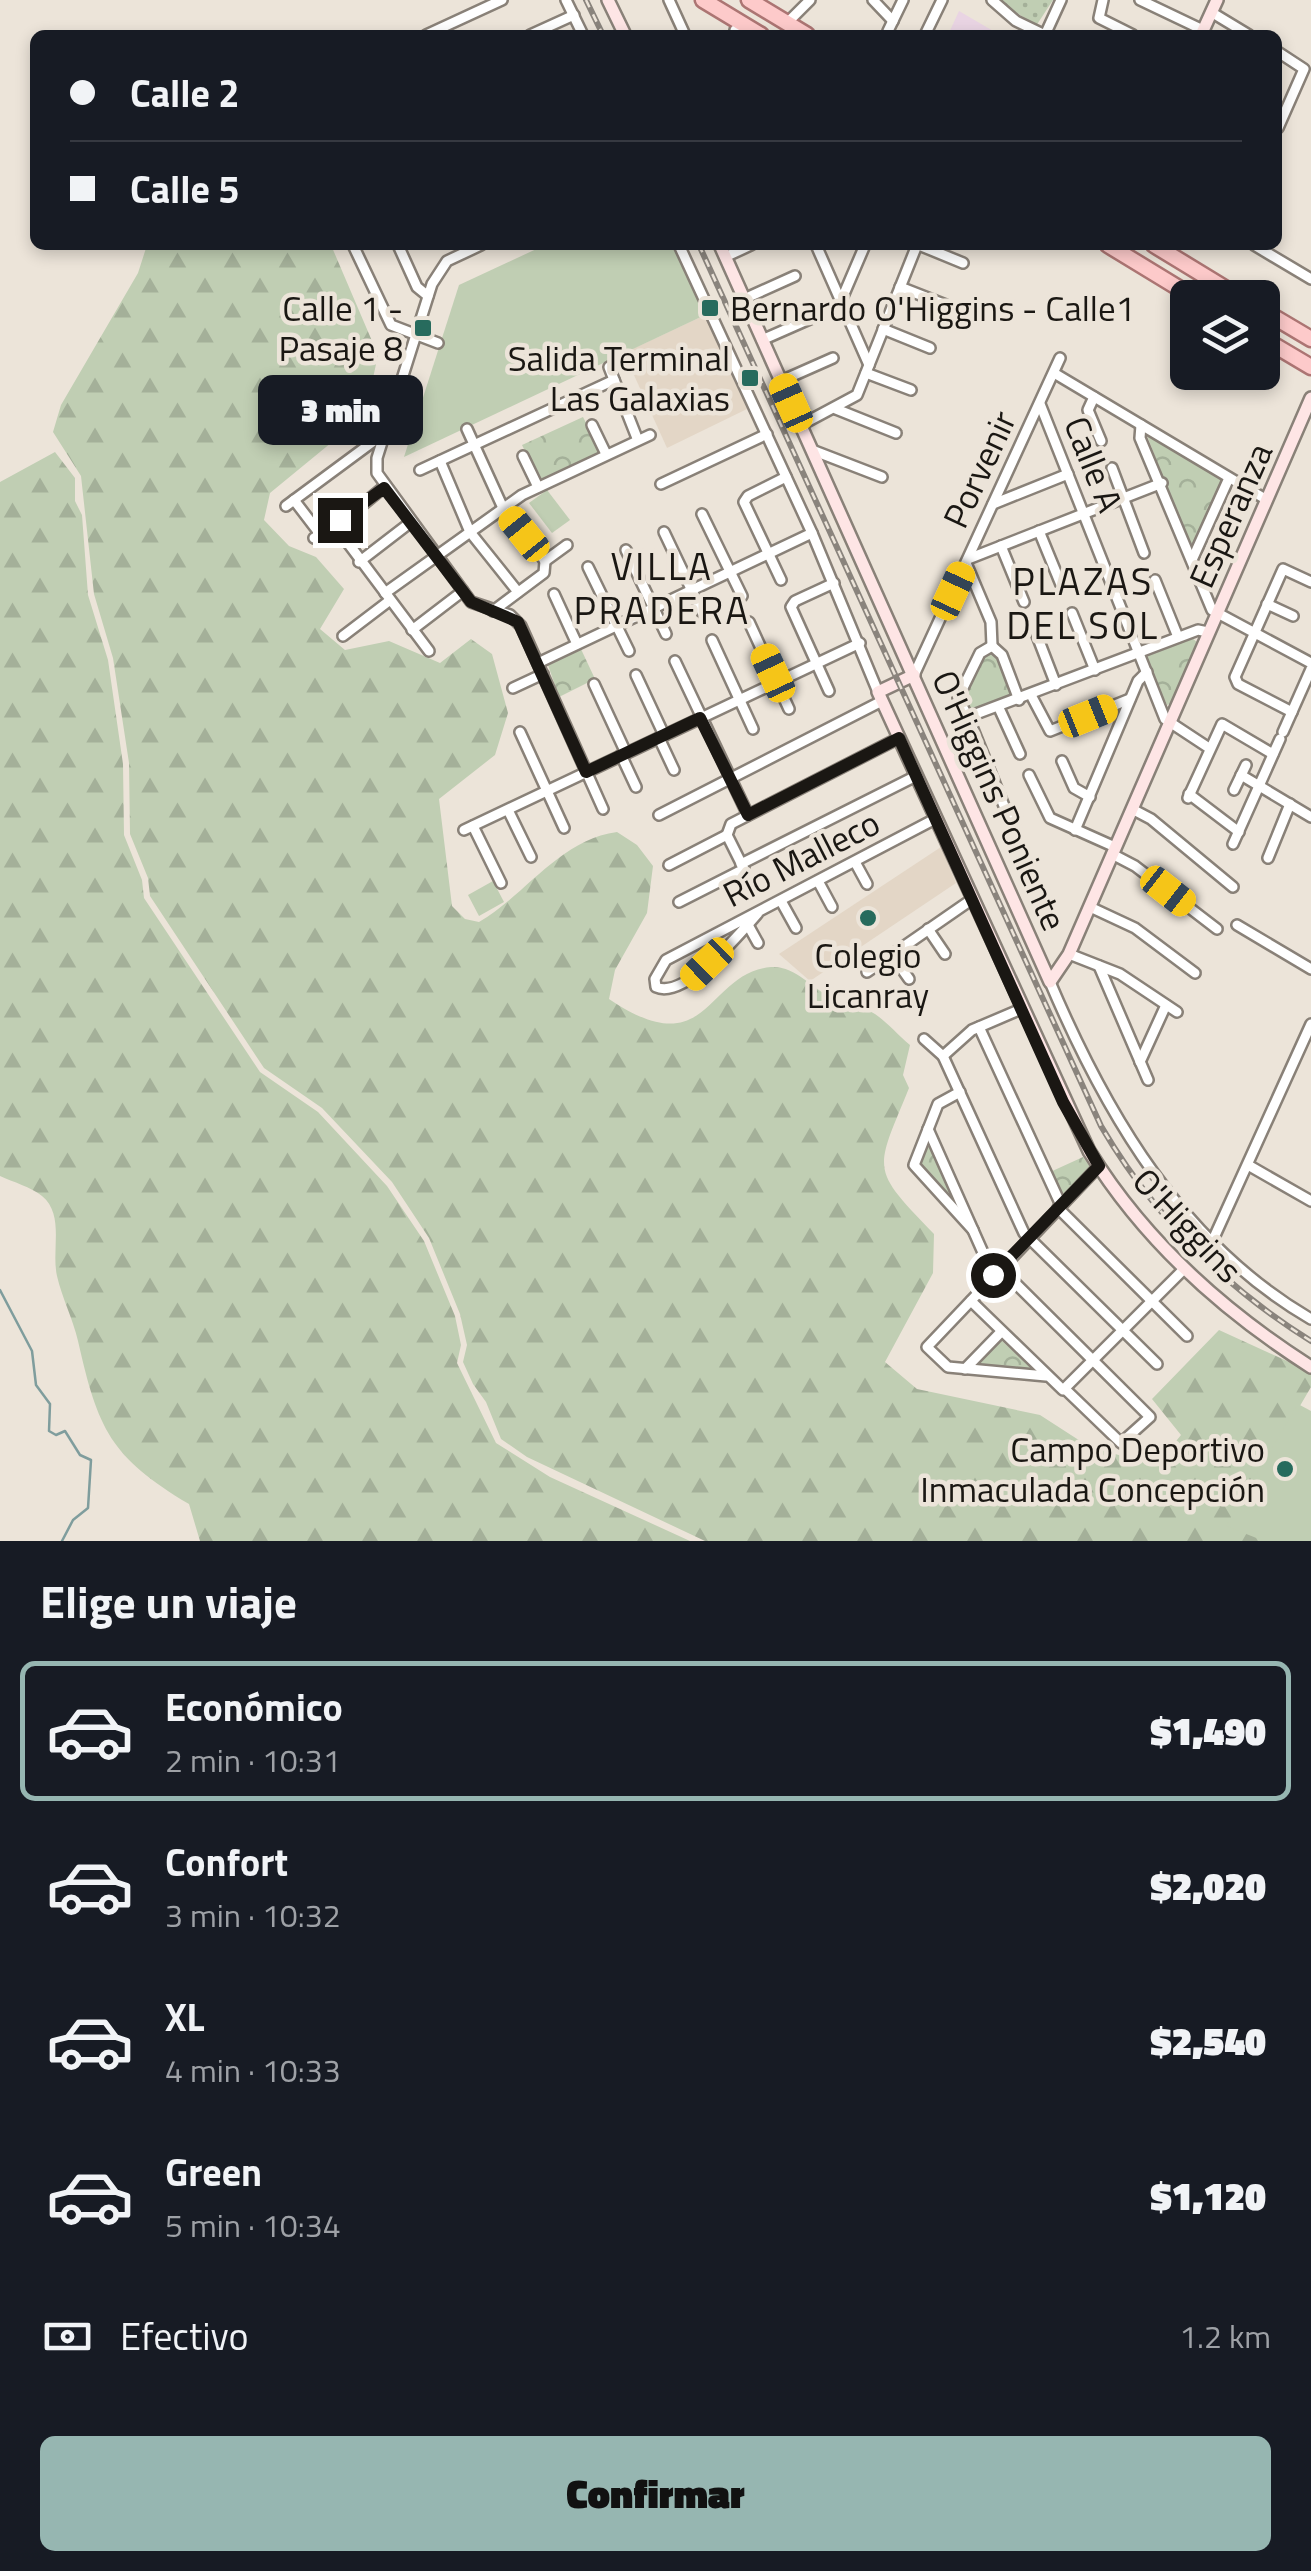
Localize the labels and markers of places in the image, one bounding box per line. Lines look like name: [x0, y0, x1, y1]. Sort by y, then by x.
place label: Calle 1 - Pasaje 8: [278, 281, 403, 375]
place label: Bernardo O'Higgins - Calle1: [730, 281, 1135, 335]
marker: Bernardo O'Higgins - Calle1: [699, 297, 721, 319]
marker: Calle 1 - Pasaje 8: [412, 317, 434, 339]
place label: Salida Terminal Las Galaxias: [508, 331, 730, 425]
marker: Salida Terminal Las Galaxias: [739, 367, 761, 389]
marker: Colegio Licanray: [857, 907, 879, 929]
place label: Colegio Licanray: [807, 928, 929, 1022]
place label: Campo Deportivo Inmaculada Concepción: [920, 1422, 1265, 1516]
marker: Campo Deportivo Inmaculada Concepción: [1274, 1458, 1296, 1480]

